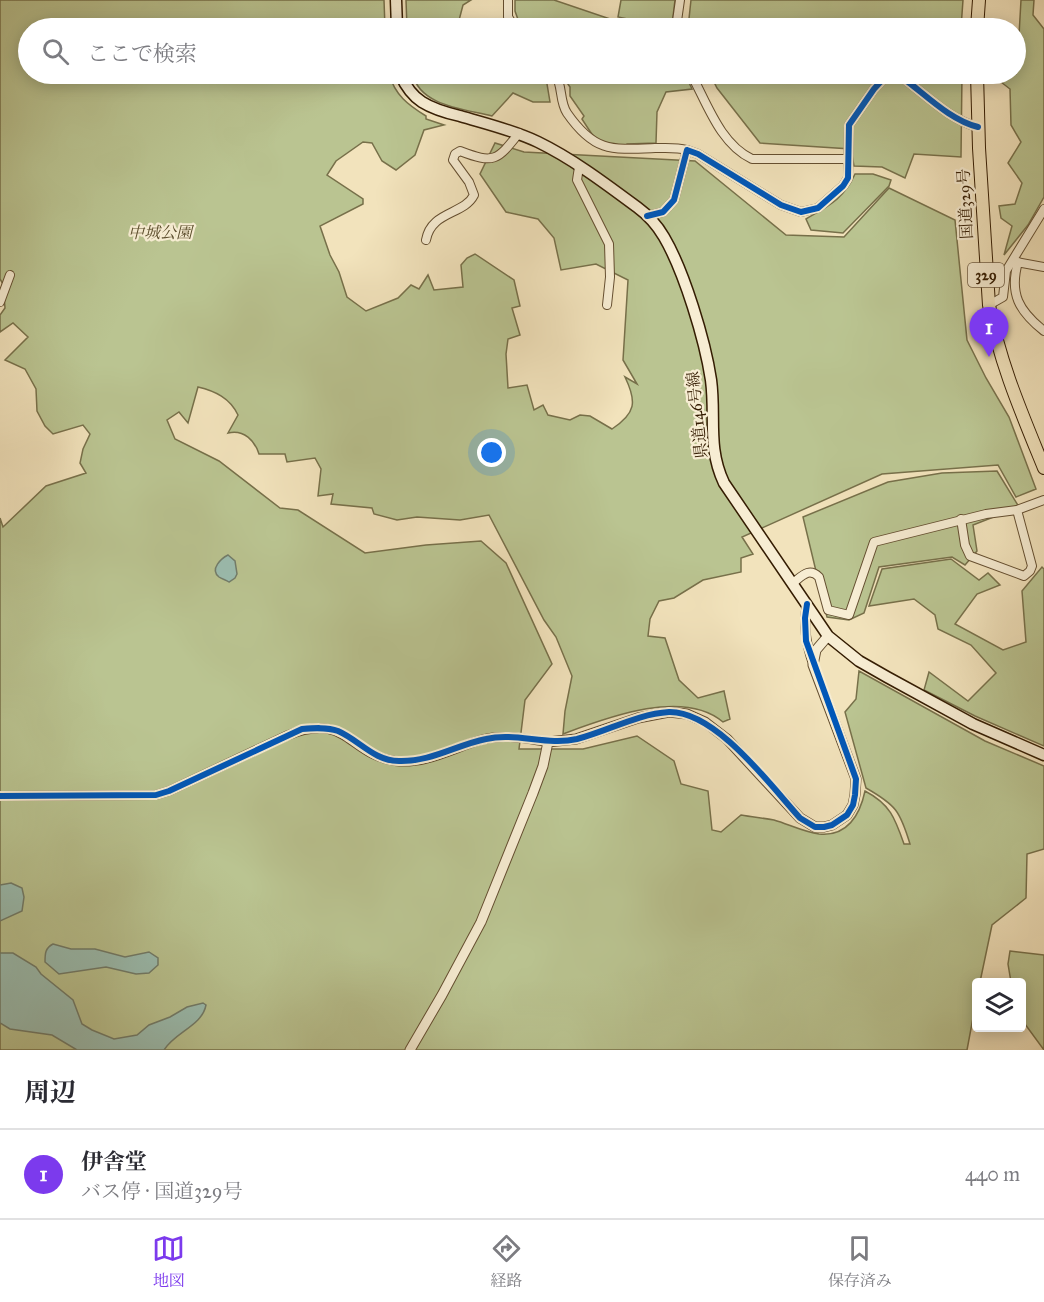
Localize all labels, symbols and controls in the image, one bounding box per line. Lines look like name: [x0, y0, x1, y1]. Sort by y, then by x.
search box: [18, 18, 1026, 84]
icon: search: [39, 35, 72, 68]
text: ここで検索: [87, 40, 197, 67]
street label: 国道329号: [954, 168, 976, 240]
park label: 中城公園: [128, 223, 195, 242]
road number: 329: [968, 263, 1004, 287]
pin: 1: [970, 308, 1008, 357]
street label: 県道146号線: [683, 371, 711, 459]
your location: [477, 438, 506, 467]
map controls: [972, 978, 1026, 1032]
button: layers: [972, 978, 1026, 1032]
text: 周辺: [24, 1076, 76, 1108]
text: 伊舎堂: [81, 1148, 147, 1175]
text: 1: [40, 1162, 47, 1186]
text: 440 m: [965, 1162, 1020, 1186]
text: バス停 · 国道329号: [81, 1179, 243, 1203]
tab: 地図: [152, 1232, 185, 1291]
tab: 経路: [490, 1232, 523, 1291]
tab: 保存済み: [828, 1232, 892, 1291]

